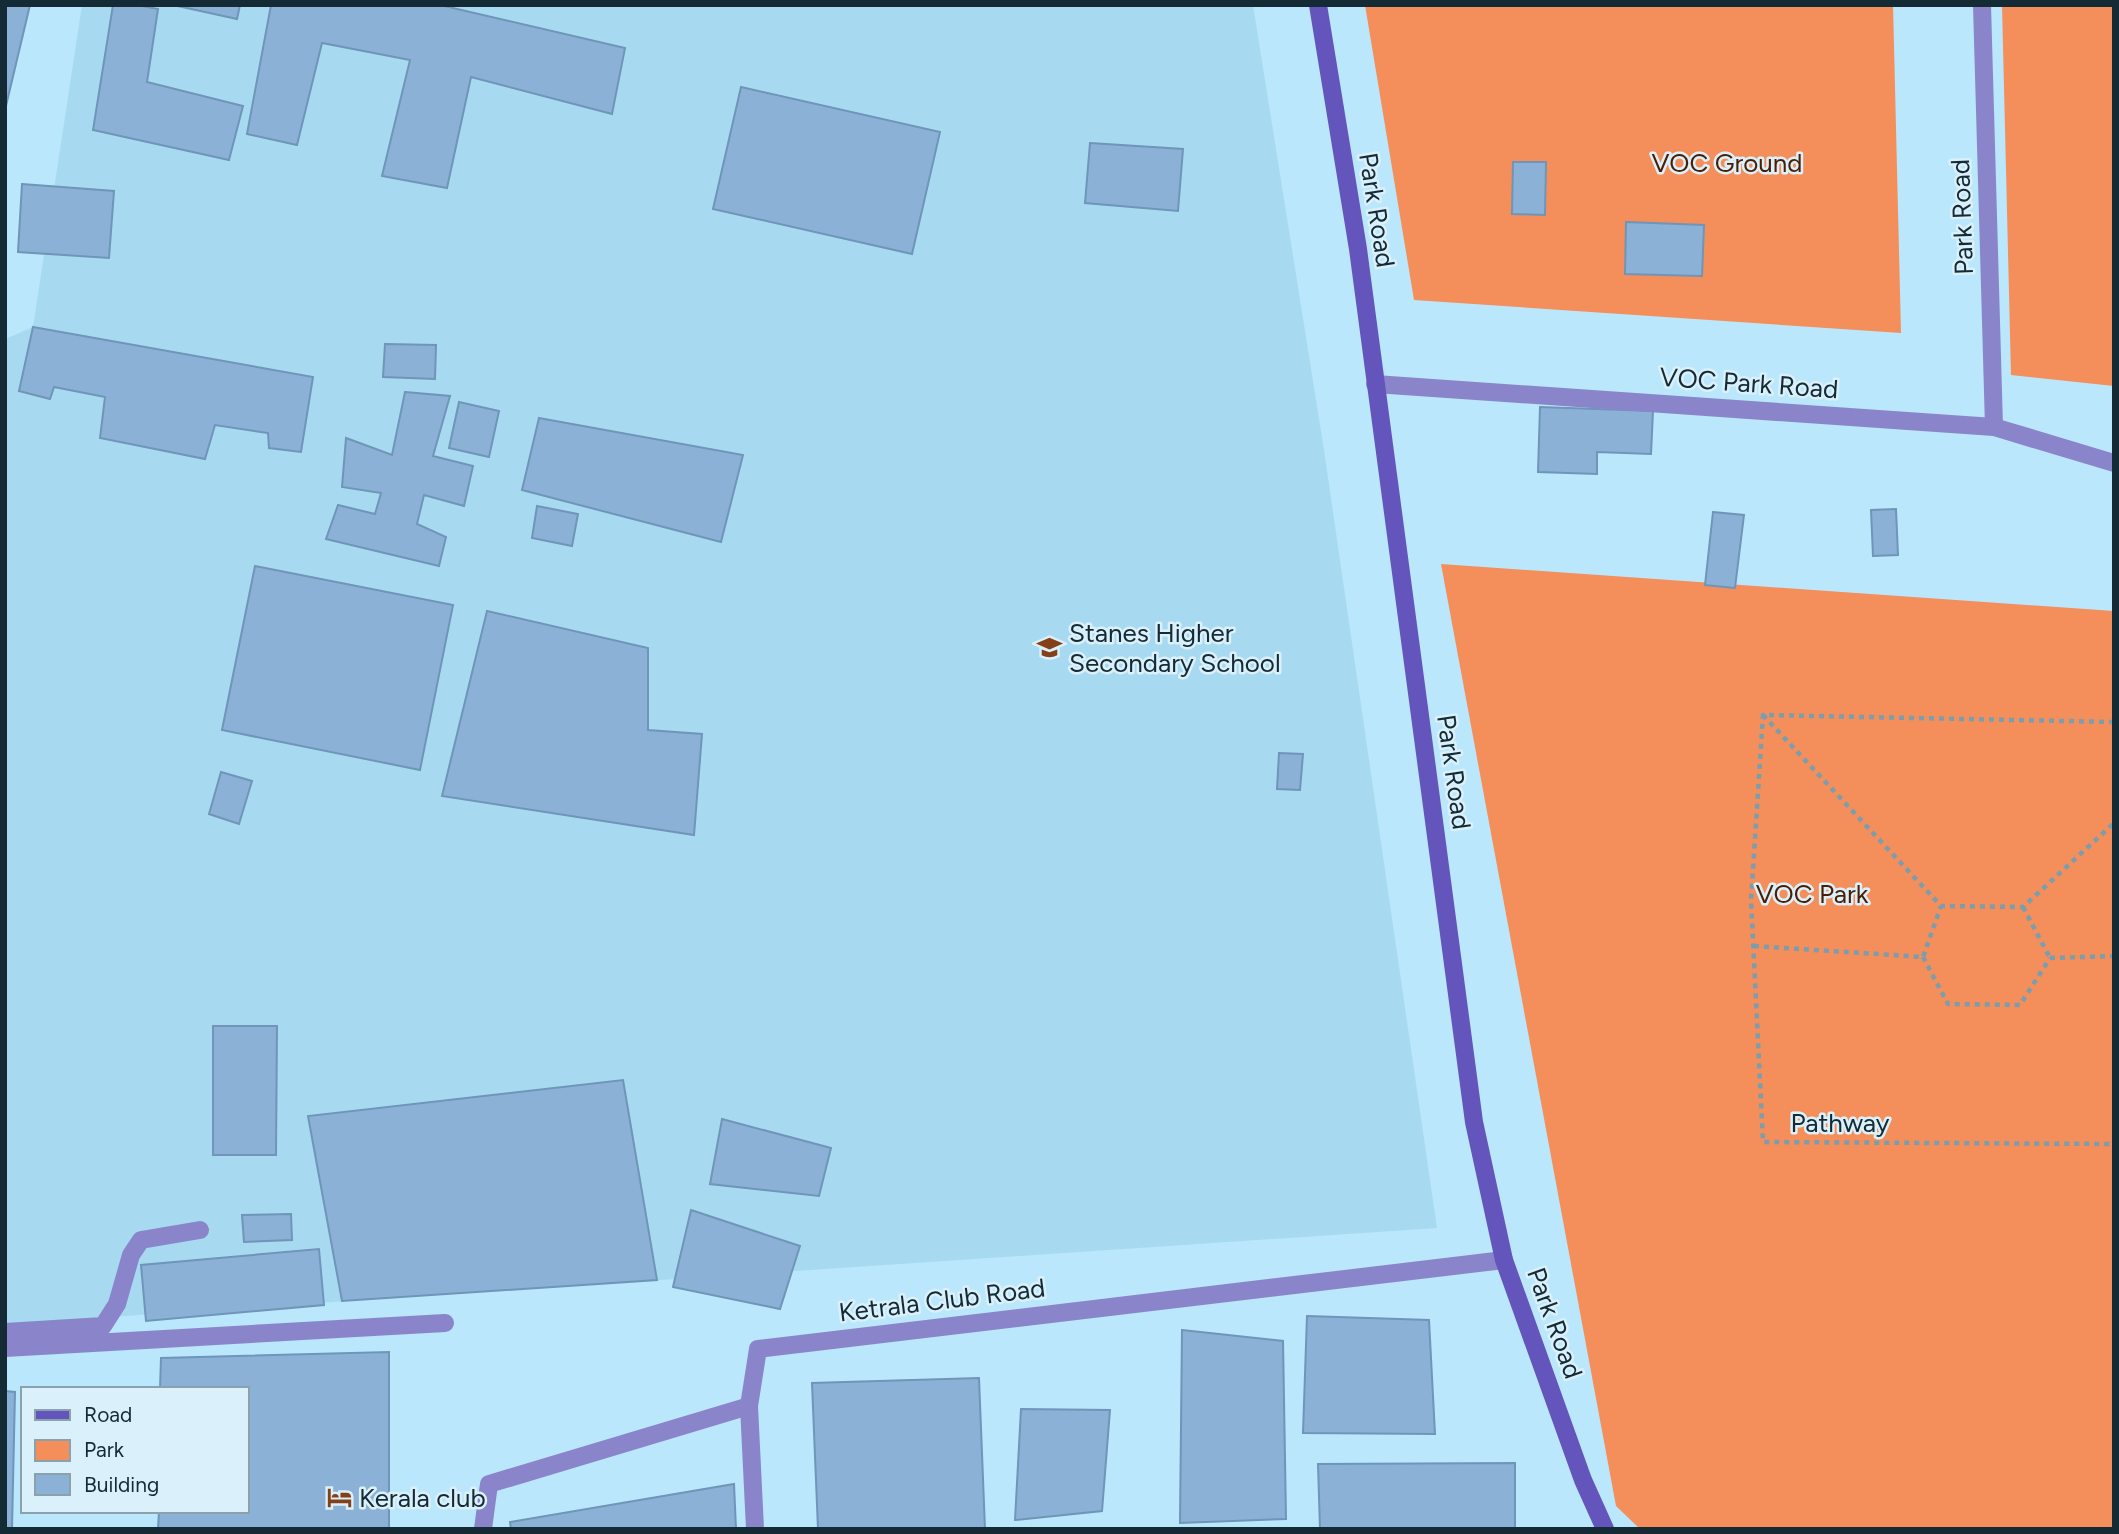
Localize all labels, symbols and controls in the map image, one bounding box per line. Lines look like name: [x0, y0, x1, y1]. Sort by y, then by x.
park label: VOC Ground: [1651, 147, 1803, 179]
street label: Park Road: [1352, 150, 1402, 270]
street label: Park Road: [1944, 159, 1980, 275]
street label: VOC Park Road: [1659, 361, 1839, 405]
place label: Stanes Higher Secondary School: [1069, 617, 1281, 679]
school or university icon: Stanes Higher Secondary School: [1035, 634, 1063, 662]
street label: Park Road: [1430, 712, 1478, 832]
park label: VOC Park: [1756, 878, 1869, 910]
street label: Pathway: [1790, 1107, 1890, 1139]
street label: Park Road: [1520, 1263, 1590, 1383]
street label: Ketrala Club Road: [837, 1271, 1047, 1329]
legend: [21, 1387, 248, 1513]
text: Road: [84, 1402, 132, 1427]
text: Park: [84, 1437, 125, 1462]
text: Building: [84, 1472, 159, 1497]
place label: Kerala club: [359, 1482, 486, 1514]
hotel icon: Kerala club: [325, 1484, 353, 1512]

